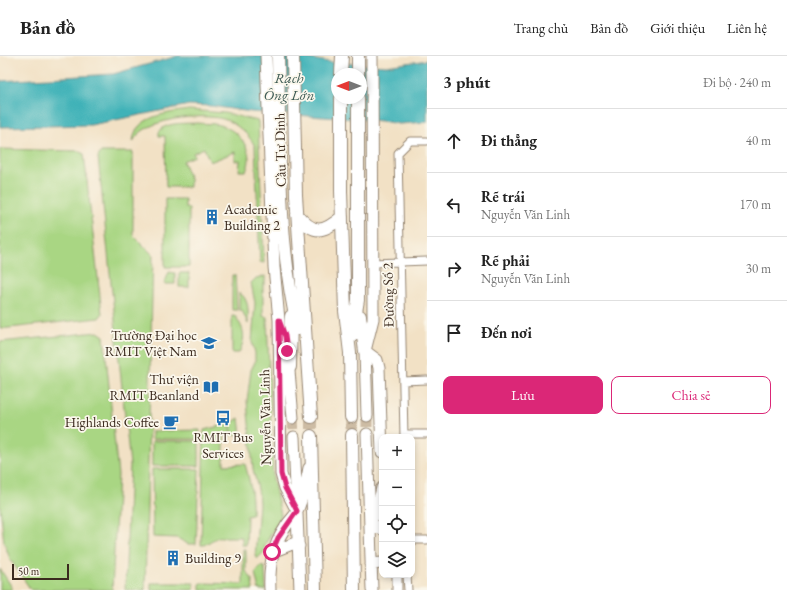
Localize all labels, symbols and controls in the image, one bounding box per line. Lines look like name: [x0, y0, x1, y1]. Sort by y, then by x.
text: Bản đồ: [20, 15, 75, 40]
text: Trang chủ: [513, 19, 568, 37]
text: Bản đồ: [590, 19, 628, 37]
text: Giới thiệu: [650, 19, 705, 37]
text: Liên hệ: [727, 19, 767, 37]
water label: Rạch Ông Lớn: [264, 68, 315, 104]
north arrow: [331, 68, 367, 104]
text: 3 phút: [443, 71, 490, 93]
text: Đi bộ · 240 m: [703, 74, 771, 91]
street label: Cầu Tư Dinh: [270, 113, 290, 187]
icon: ahead: [443, 130, 465, 152]
text: Đi thẳng: [481, 131, 537, 150]
text: 40 m: [746, 132, 771, 149]
text: Rẽ trái: [481, 187, 525, 206]
icon: left: [443, 194, 465, 216]
text: 170 m: [740, 196, 771, 213]
place label: Academic Building 2: [223, 200, 280, 234]
text: Nguyễn Văn Linh: [481, 206, 570, 223]
building icon: Academic Building 2: [203, 208, 221, 226]
text: Rẽ phải: [481, 251, 530, 270]
icon: right: [443, 258, 465, 280]
text: 30 m: [746, 260, 771, 277]
street label: Đường Số 2: [378, 262, 398, 328]
text: Nguyễn Văn Linh: [481, 270, 570, 287]
icon: arrive: [443, 322, 465, 344]
text: Đến nơi: [481, 323, 532, 342]
place label: Trường Đại học RMIT Việt Nam: [105, 326, 197, 360]
school or university icon: Trường Đại học RMIT Việt Nam: [200, 334, 218, 352]
route end: [278, 342, 296, 360]
street label: Nguyễn Văn Linh: [255, 369, 275, 465]
place label: Thư viện RMIT Beanland: [109, 370, 200, 404]
button: Lưu: [443, 376, 603, 414]
button: Chia sẻ: [611, 376, 771, 414]
library icon: Thư viện RMIT Beanland: [202, 378, 220, 396]
bus stop icon: RMIT Bus Services: [214, 409, 232, 427]
place label: Highlands Coffee: [65, 413, 160, 431]
cafe icon: Highlands Coffee: [162, 413, 180, 431]
place label: RMIT Bus Services: [193, 428, 253, 462]
map controls: [379, 434, 415, 578]
button: +: [379, 434, 415, 470]
button: −: [379, 470, 415, 506]
button: locate: [379, 506, 415, 542]
button: layers: [379, 542, 415, 578]
route start: [263, 543, 281, 561]
building icon: Building 9: [164, 549, 182, 567]
place label: Building 9: [185, 549, 241, 567]
scale bar: [12, 562, 69, 581]
text: 50 m: [18, 564, 39, 578]

